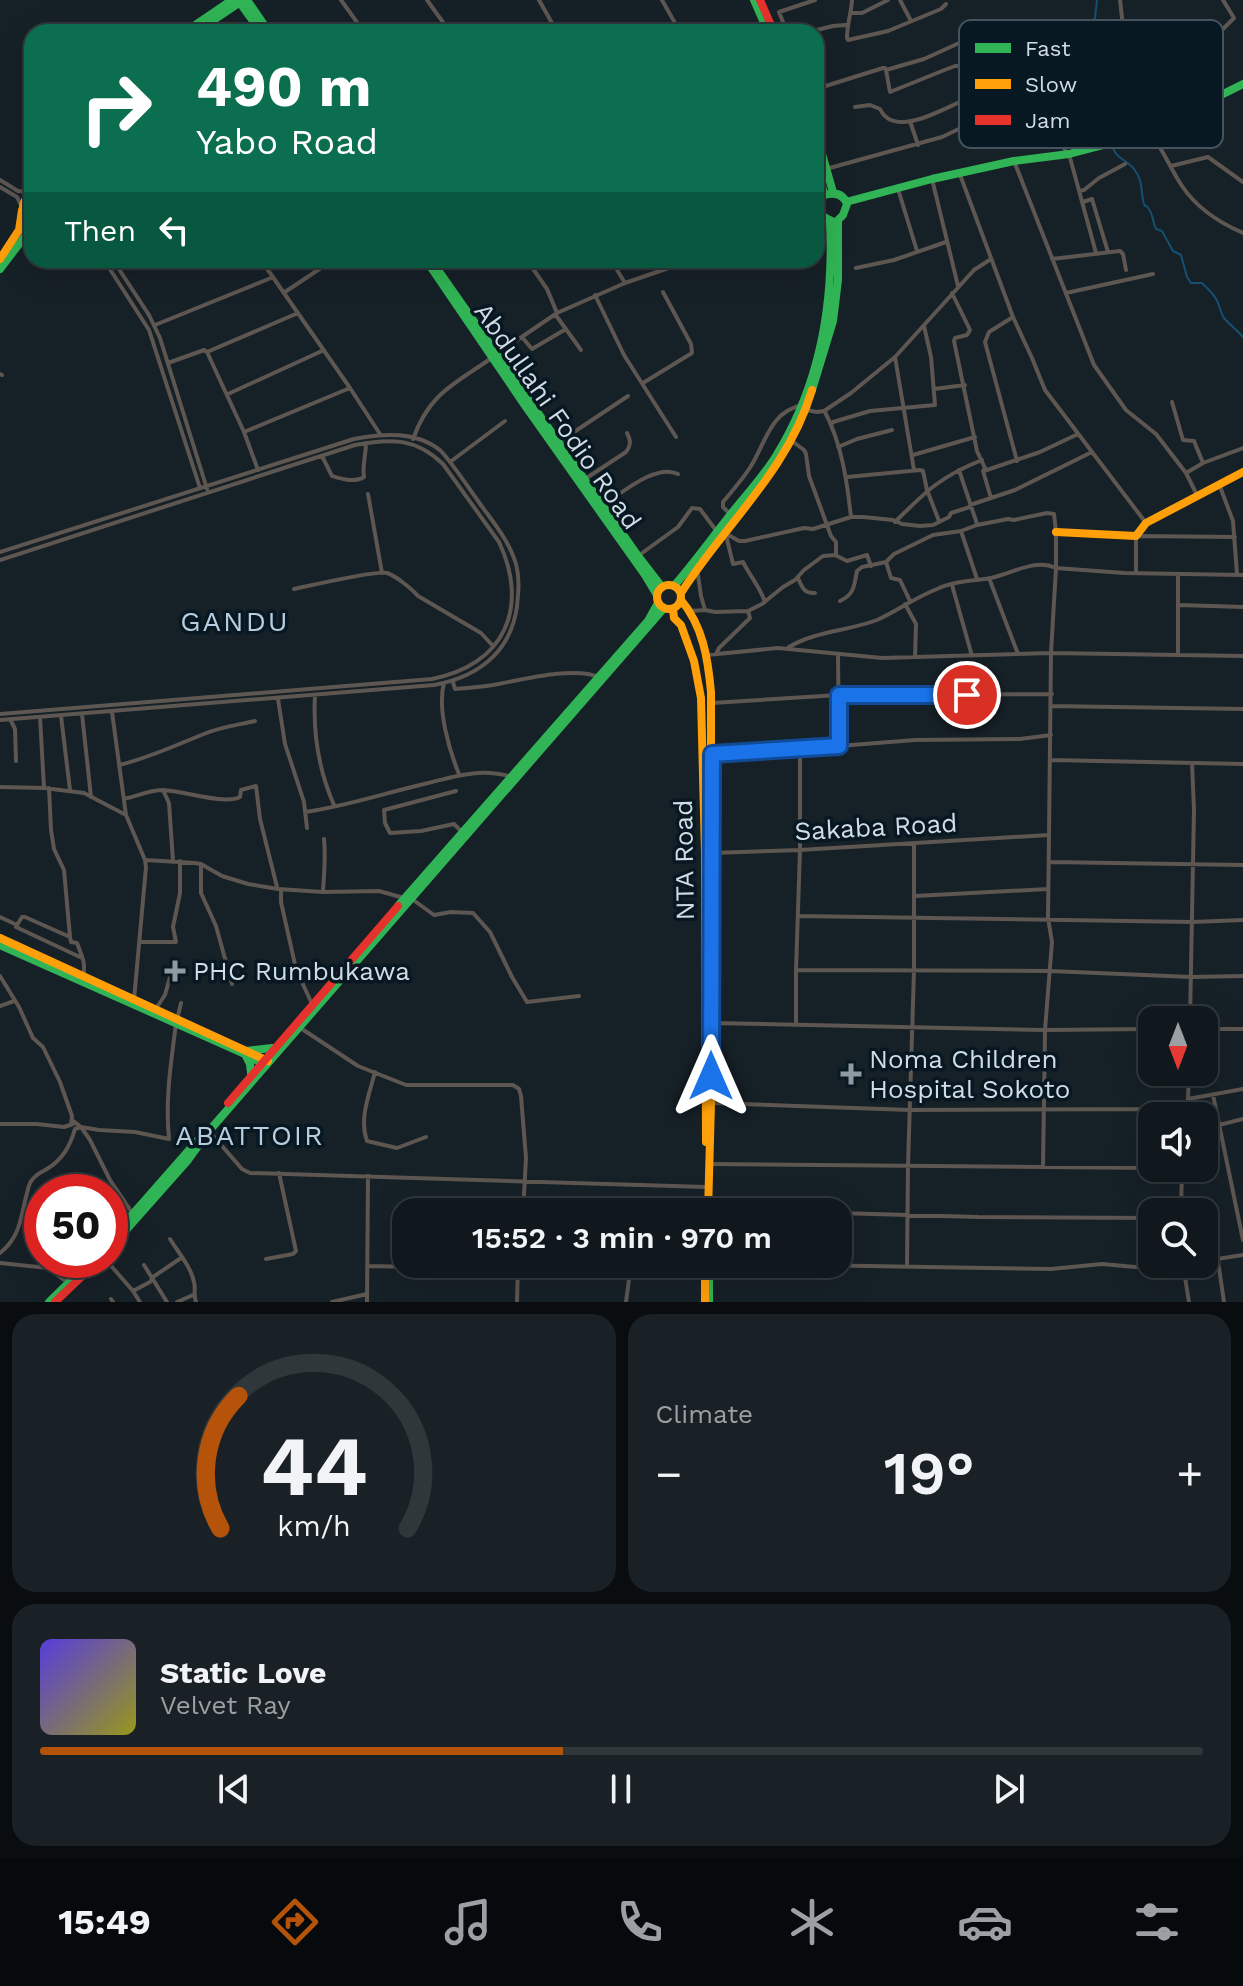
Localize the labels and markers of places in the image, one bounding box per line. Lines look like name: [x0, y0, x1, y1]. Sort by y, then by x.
pin: [933, 661, 1001, 729]
place label: PHC Rumbukawa: [193, 956, 410, 986]
marker: PHC Rumbukawa: [164, 960, 186, 982]
place label: Noma Children Hospital Sokoto: [869, 1044, 1070, 1104]
marker: Noma Children Hospital Sokoto: [840, 1063, 862, 1085]

